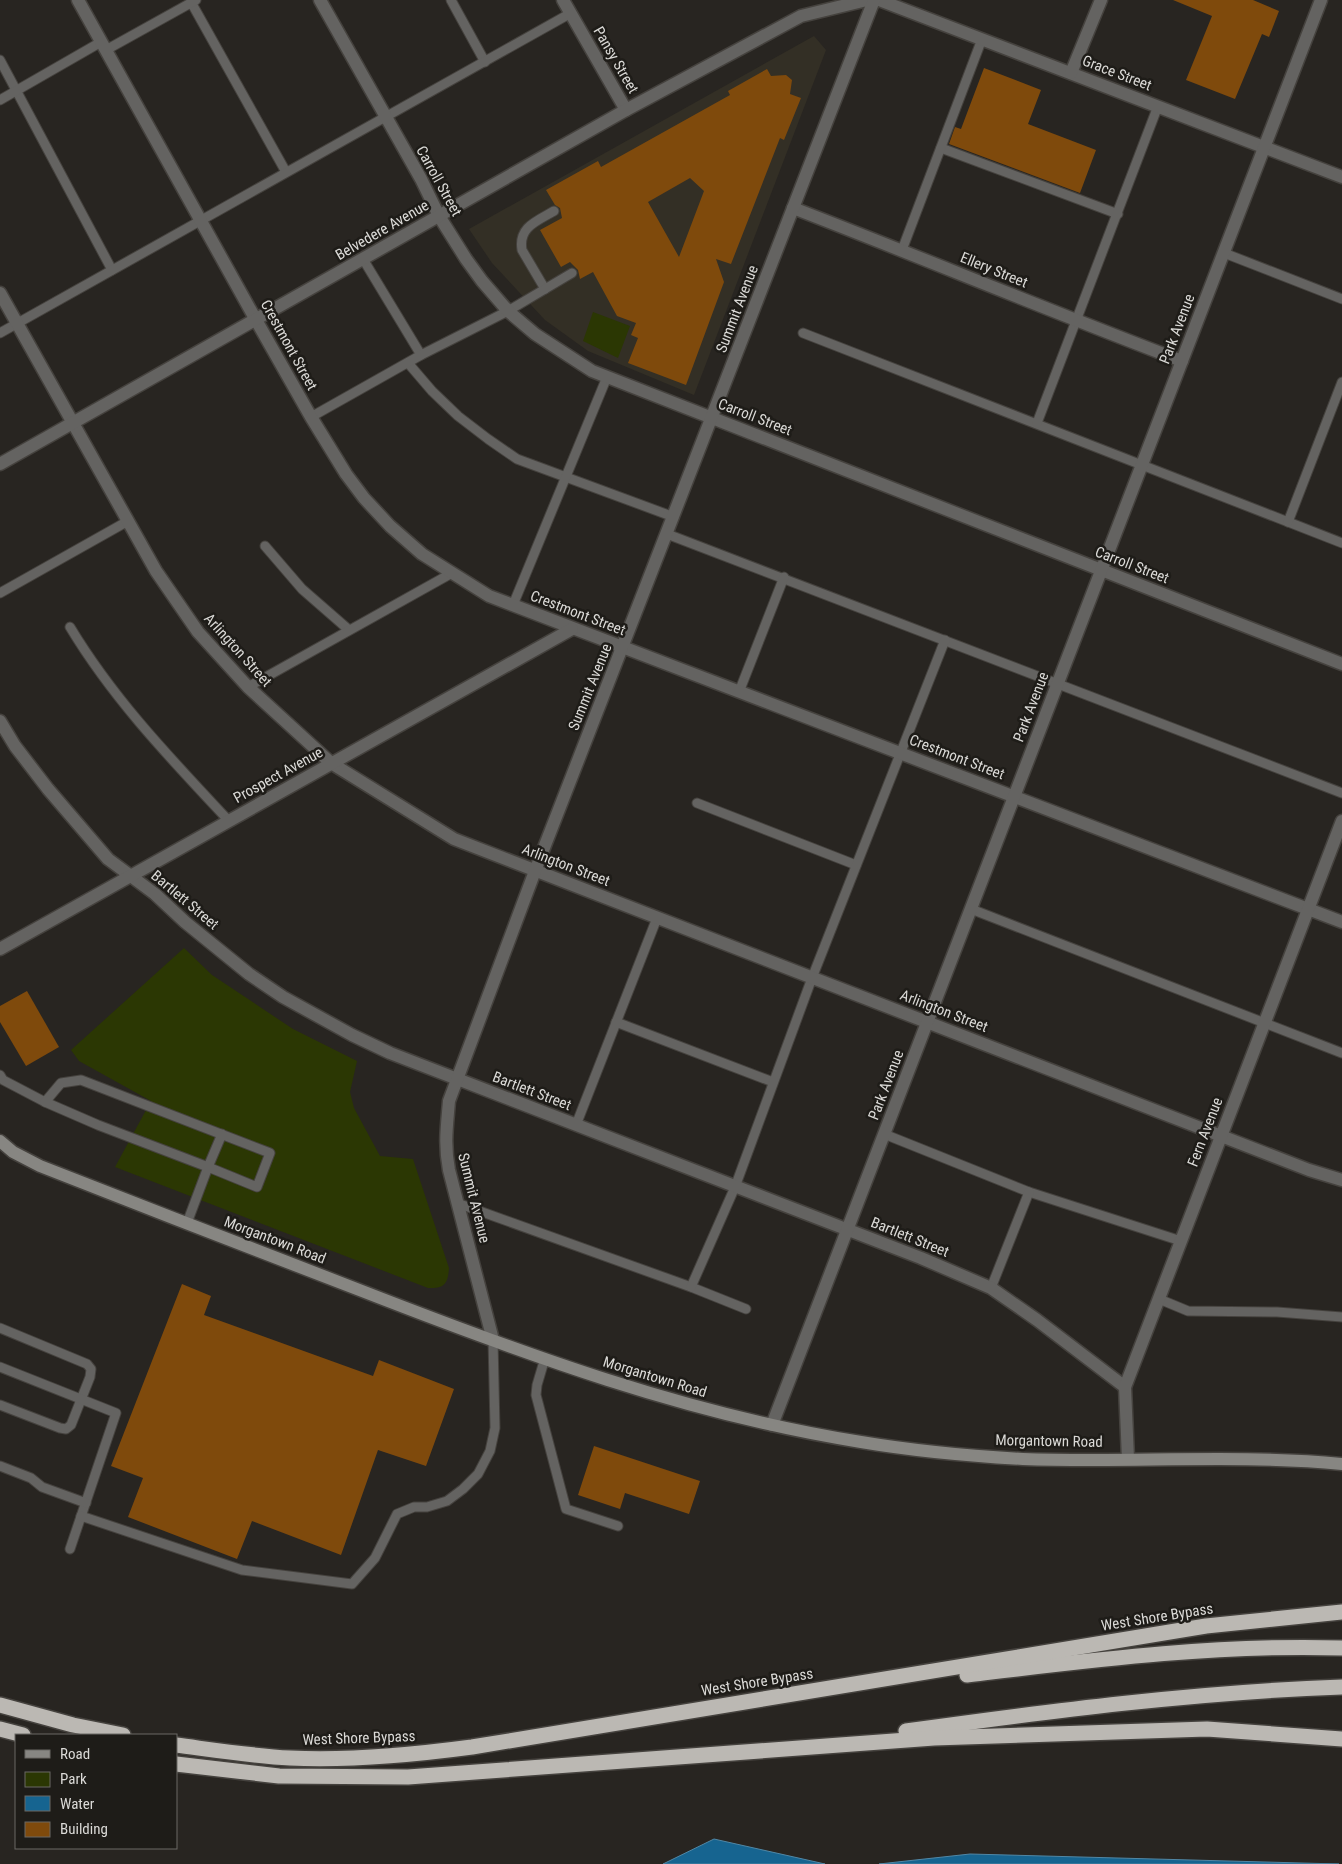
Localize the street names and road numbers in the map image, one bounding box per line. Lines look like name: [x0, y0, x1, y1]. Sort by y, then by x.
street label: Pansy Street: [590, 23, 642, 97]
street label: Grace Street: [1080, 52, 1154, 94]
street label: Carroll Street: [412, 143, 466, 219]
street label: Belvedere Avenue: [332, 196, 432, 264]
street label: Ellery Street: [958, 248, 1030, 292]
street label: Summit Avenue: [712, 263, 762, 355]
street label: Park Avenue: [1155, 292, 1199, 366]
street label: Crestmont Street: [257, 297, 321, 393]
street label: Carroll Street: [716, 395, 794, 439]
street label: Carroll Street: [1093, 543, 1171, 587]
street label: Crestmont Street: [528, 587, 628, 639]
street label: Arlington Street: [200, 610, 276, 690]
street label: Summit Avenue: [564, 641, 616, 733]
street label: Park Avenue: [1009, 670, 1053, 744]
street label: Crestmont Street: [907, 731, 1007, 783]
street label: Prospect Avenue: [230, 743, 326, 807]
street label: Arlington Street: [520, 840, 612, 890]
street label: Bartlett Street: [148, 867, 222, 933]
street label: Arlington Street: [898, 986, 990, 1036]
street label: Park Avenue: [864, 1048, 908, 1122]
street label: Bartlett Street: [490, 1068, 574, 1114]
street label: Fern Avenue: [1184, 1095, 1226, 1169]
street label: Summit Avenue: [454, 1151, 494, 1245]
street label: Morgantown Road: [222, 1212, 328, 1268]
street label: Bartlett Street: [868, 1213, 952, 1261]
street label: Morgantown Road: [601, 1353, 709, 1401]
street label: Morgantown Road: [995, 1431, 1103, 1451]
street label: West Shore Bypass: [1100, 1599, 1214, 1635]
street label: West Shore Bypass: [700, 1664, 814, 1700]
street label: West Shore Bypass: [302, 1727, 416, 1749]

